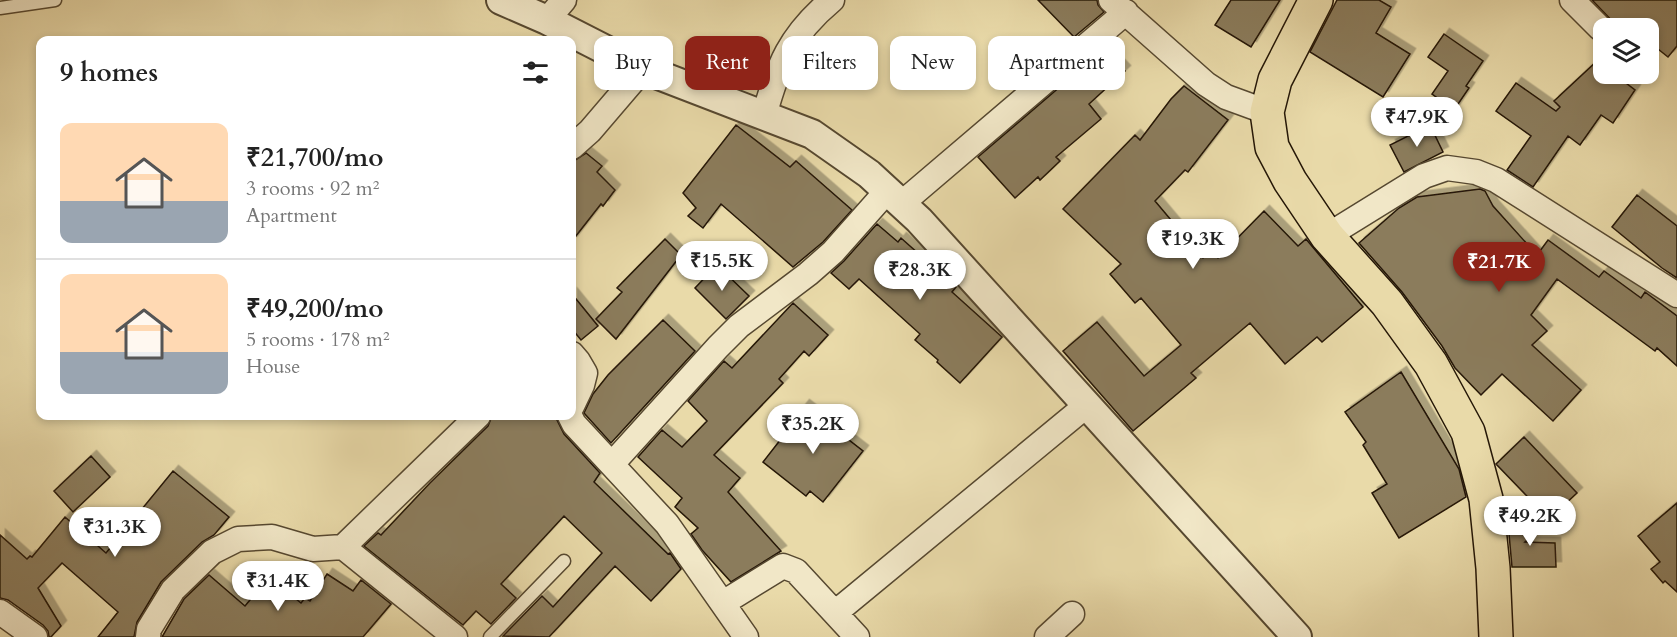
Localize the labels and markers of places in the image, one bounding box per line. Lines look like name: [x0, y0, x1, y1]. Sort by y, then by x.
pin: ₹47.9K: [1368, 97, 1466, 148]
pin: ₹19.3K: [1144, 219, 1242, 270]
pin: ₹15.5K: [673, 241, 771, 292]
pin: ₹21.7K: [1450, 242, 1548, 293]
pin: ₹28.3K: [871, 250, 969, 301]
pin: ₹35.2K: [764, 404, 862, 455]
pin: ₹49.2K: [1481, 496, 1579, 547]
pin: ₹31.3K: [66, 507, 164, 558]
pin: ₹31.4K: [229, 561, 327, 612]

